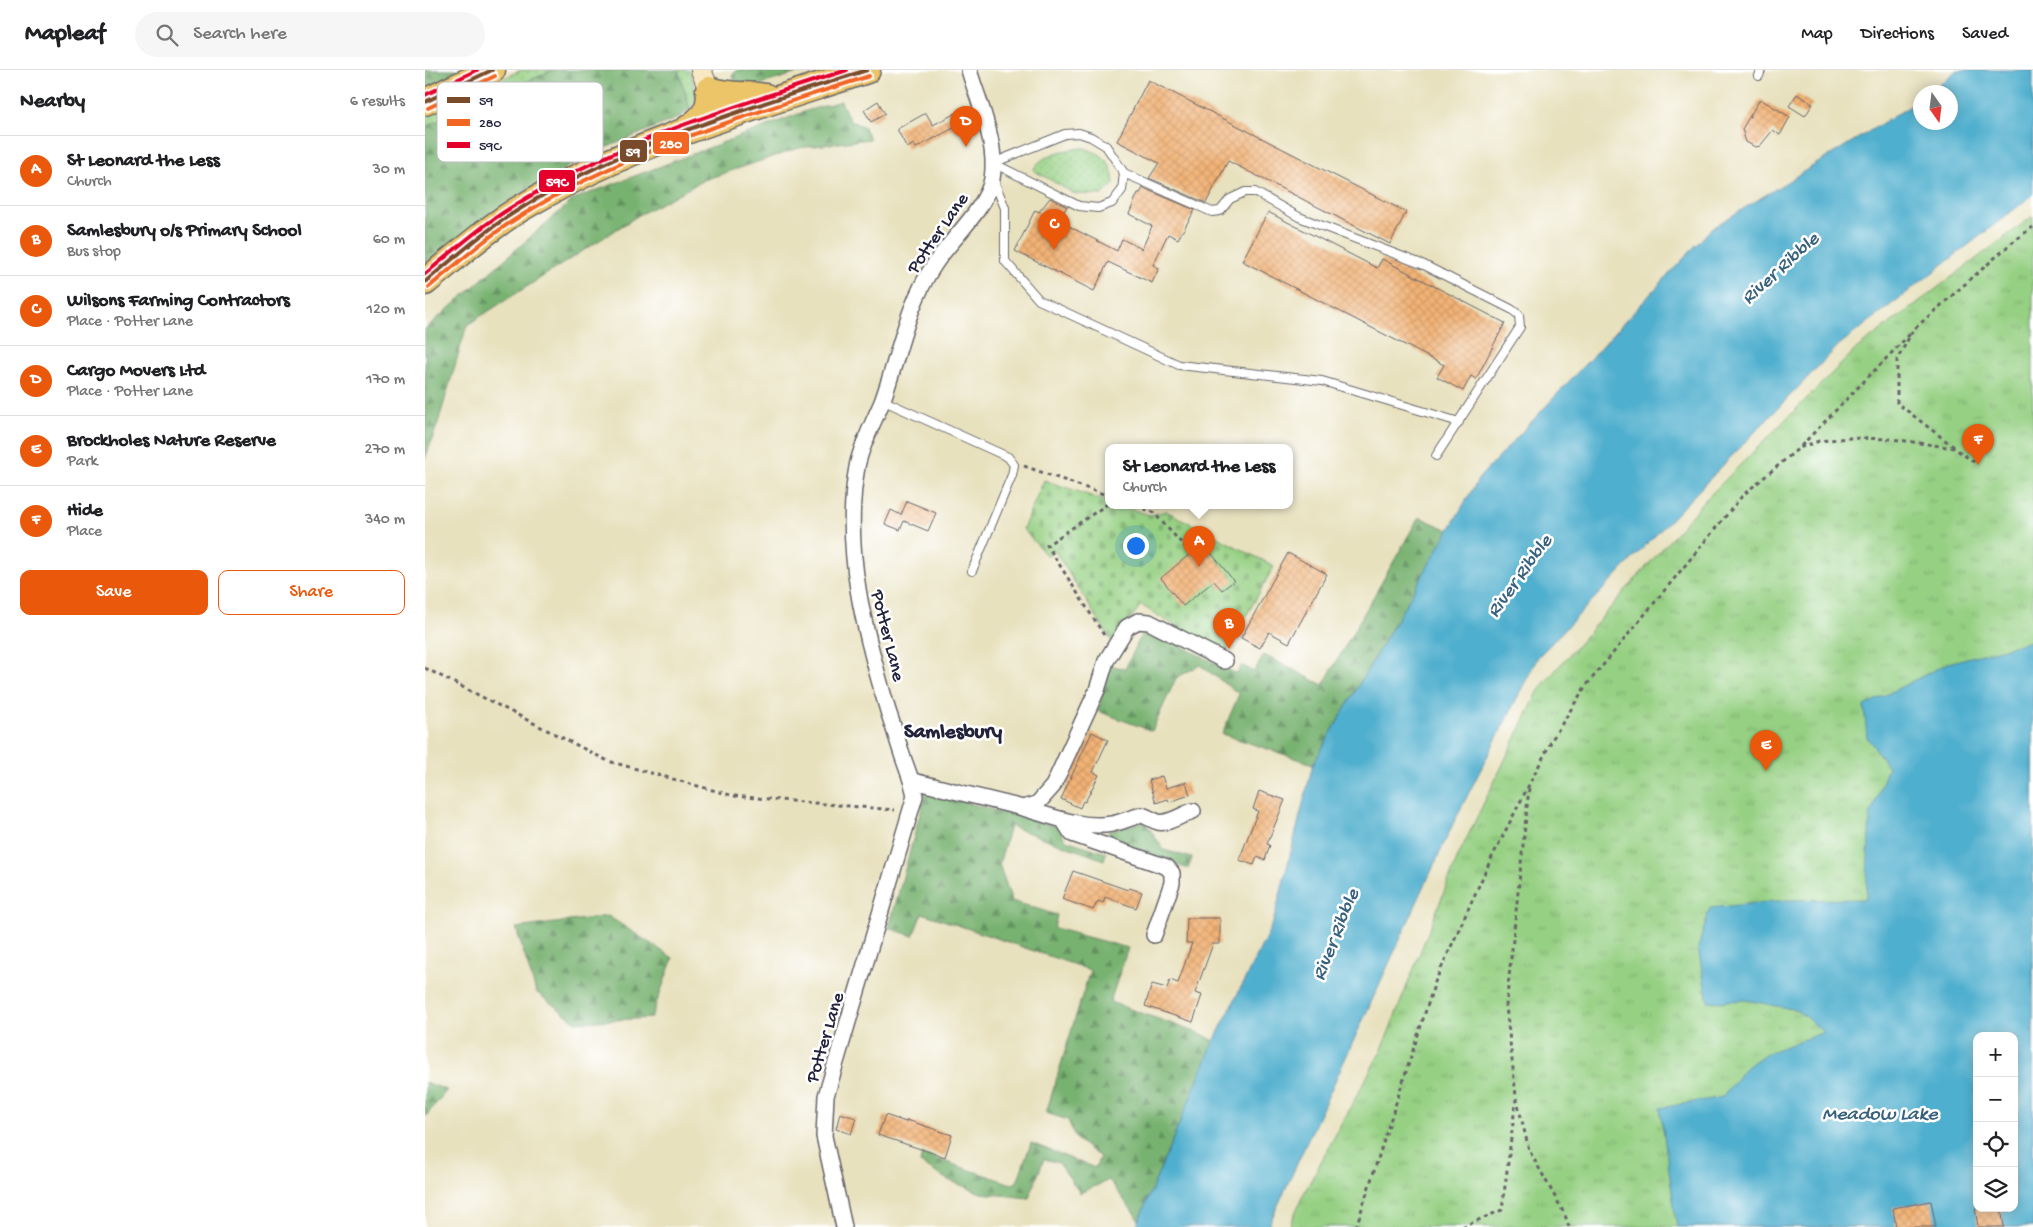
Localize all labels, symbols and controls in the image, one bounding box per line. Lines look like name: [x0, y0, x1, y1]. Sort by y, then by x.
search box: [135, 12, 485, 57]
text: Mapleaf: [25, 20, 105, 49]
icon: search: [153, 21, 181, 49]
text: Search here: [193, 23, 287, 46]
text: Map: [1801, 24, 1833, 45]
text: Directions: [1861, 24, 1934, 45]
text: Saved: [1962, 24, 2008, 45]
legend: [437, 82, 603, 162]
north arrow: [1913, 85, 1958, 130]
text: Nearby: [20, 90, 85, 115]
text: 6 results: [350, 93, 405, 112]
text: 59: [479, 94, 493, 111]
pin: D: [950, 106, 982, 147]
text: 280: [479, 116, 502, 133]
line badge: 280: [652, 131, 690, 155]
text: 280: [660, 137, 682, 154]
text: 59C: [479, 139, 502, 156]
line badge: 59: [619, 139, 648, 163]
text: 59: [626, 145, 640, 162]
text: St Leonard the Less: [67, 150, 220, 173]
text: A: [31, 161, 41, 180]
text: 30 m: [372, 161, 405, 180]
line badge: 59C: [538, 169, 576, 193]
text: Church: [67, 173, 111, 192]
text: 59C: [546, 175, 569, 192]
street label: Potter Lane: [902, 189, 975, 280]
pin: C: [1038, 209, 1070, 250]
text: Samlesbury o/s Primary School: [67, 220, 302, 243]
water label: River Ribble: [1738, 228, 1825, 310]
text: B: [32, 231, 40, 250]
text: 60 m: [373, 231, 405, 250]
text: Bus stop: [67, 243, 121, 262]
text: Wilsons Farming Contractors: [67, 290, 290, 313]
text: C: [32, 301, 40, 320]
text: 120 m: [366, 301, 405, 320]
text: Place · Potter Lane: [67, 313, 193, 332]
text: Cargo Movers Ltd: [67, 360, 205, 383]
text: D: [31, 371, 41, 390]
text: 170 m: [366, 371, 405, 390]
text: Place · Potter Lane: [67, 383, 193, 402]
pin: F: [1962, 424, 1994, 465]
text: Brockholes Nature Reserve: [67, 430, 276, 453]
text: E: [31, 441, 41, 460]
text: 270 m: [365, 441, 405, 460]
popup: [1105, 444, 1293, 509]
text: Park: [67, 453, 98, 472]
text: St Leonard the Less: [1123, 456, 1275, 479]
text: Church: [1123, 479, 1167, 498]
text: Hide: [67, 500, 103, 523]
text: F: [32, 511, 40, 530]
text: 340 m: [365, 511, 405, 530]
text: Place: [67, 523, 102, 542]
pin: A: [1183, 526, 1215, 567]
water label: River Ribble: [1483, 531, 1559, 623]
your location: [1123, 533, 1149, 559]
button: Save: [20, 570, 208, 615]
button: Share: [218, 570, 405, 615]
street label: Potter Lane: [864, 587, 909, 684]
pin: B: [1213, 608, 1245, 649]
district label: Samlesbury: [904, 721, 1003, 746]
pin: E: [1750, 730, 1782, 771]
water label: River Ribble: [1309, 886, 1366, 984]
street label: Potter Lane: [801, 990, 851, 1087]
map controls: [1973, 1032, 2018, 1212]
button: +: [1973, 1032, 2018, 1077]
button: −: [1973, 1077, 2018, 1122]
water label: Meadow Lake: [1822, 1104, 1938, 1127]
button: locate: [1973, 1122, 2018, 1167]
button: layers: [1973, 1167, 2018, 1212]

